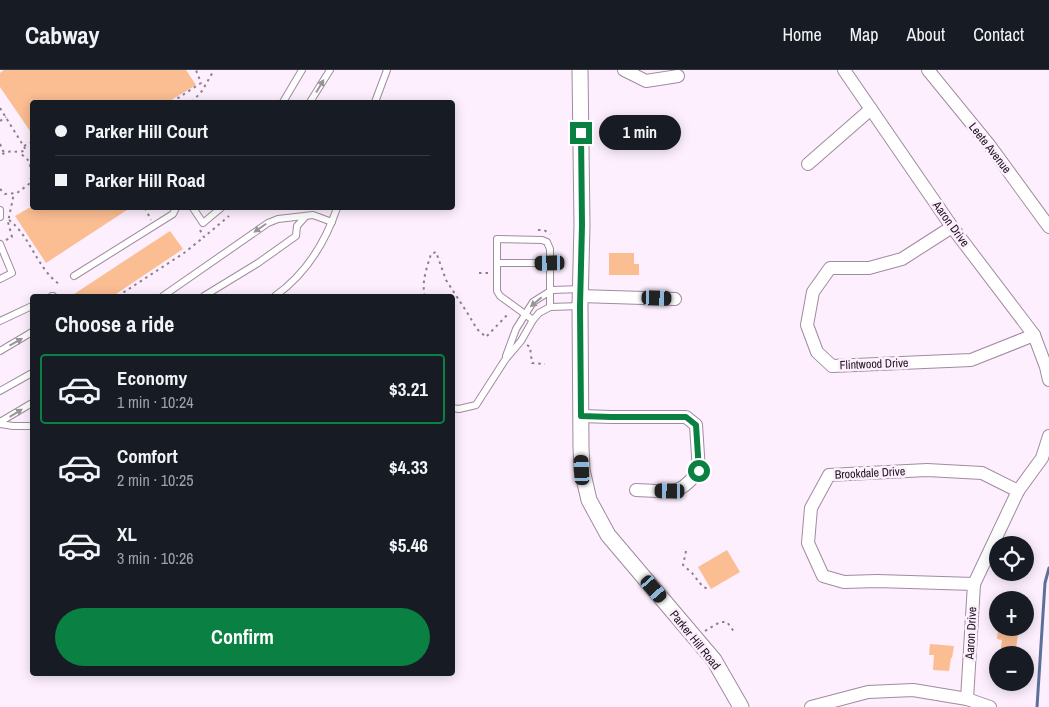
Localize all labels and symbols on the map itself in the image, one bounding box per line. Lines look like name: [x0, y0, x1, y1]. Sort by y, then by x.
one-way arrow: [316, 80, 325, 93]
callout: 1 min: [598, 116, 681, 150]
street label: Leete Avenue: [965, 119, 1015, 177]
route end: [570, 122, 592, 144]
street label: Aaron Drive: [929, 197, 973, 250]
one-way arrow: [253, 223, 267, 233]
car: [534, 255, 565, 271]
car: [641, 290, 672, 306]
one-way arrow: [529, 296, 542, 307]
one-way arrow: [10, 337, 23, 346]
street label: Flintwood Drive: [839, 355, 909, 373]
one-way arrow: [10, 408, 23, 417]
car: [573, 455, 590, 485]
route start: [688, 460, 710, 482]
street label: Brookdale Drive: [834, 463, 906, 483]
car: [654, 483, 685, 499]
car: [638, 573, 669, 605]
street label: Aaron Drive: [962, 606, 980, 661]
street label: Parker Hill Road: [666, 607, 724, 673]

